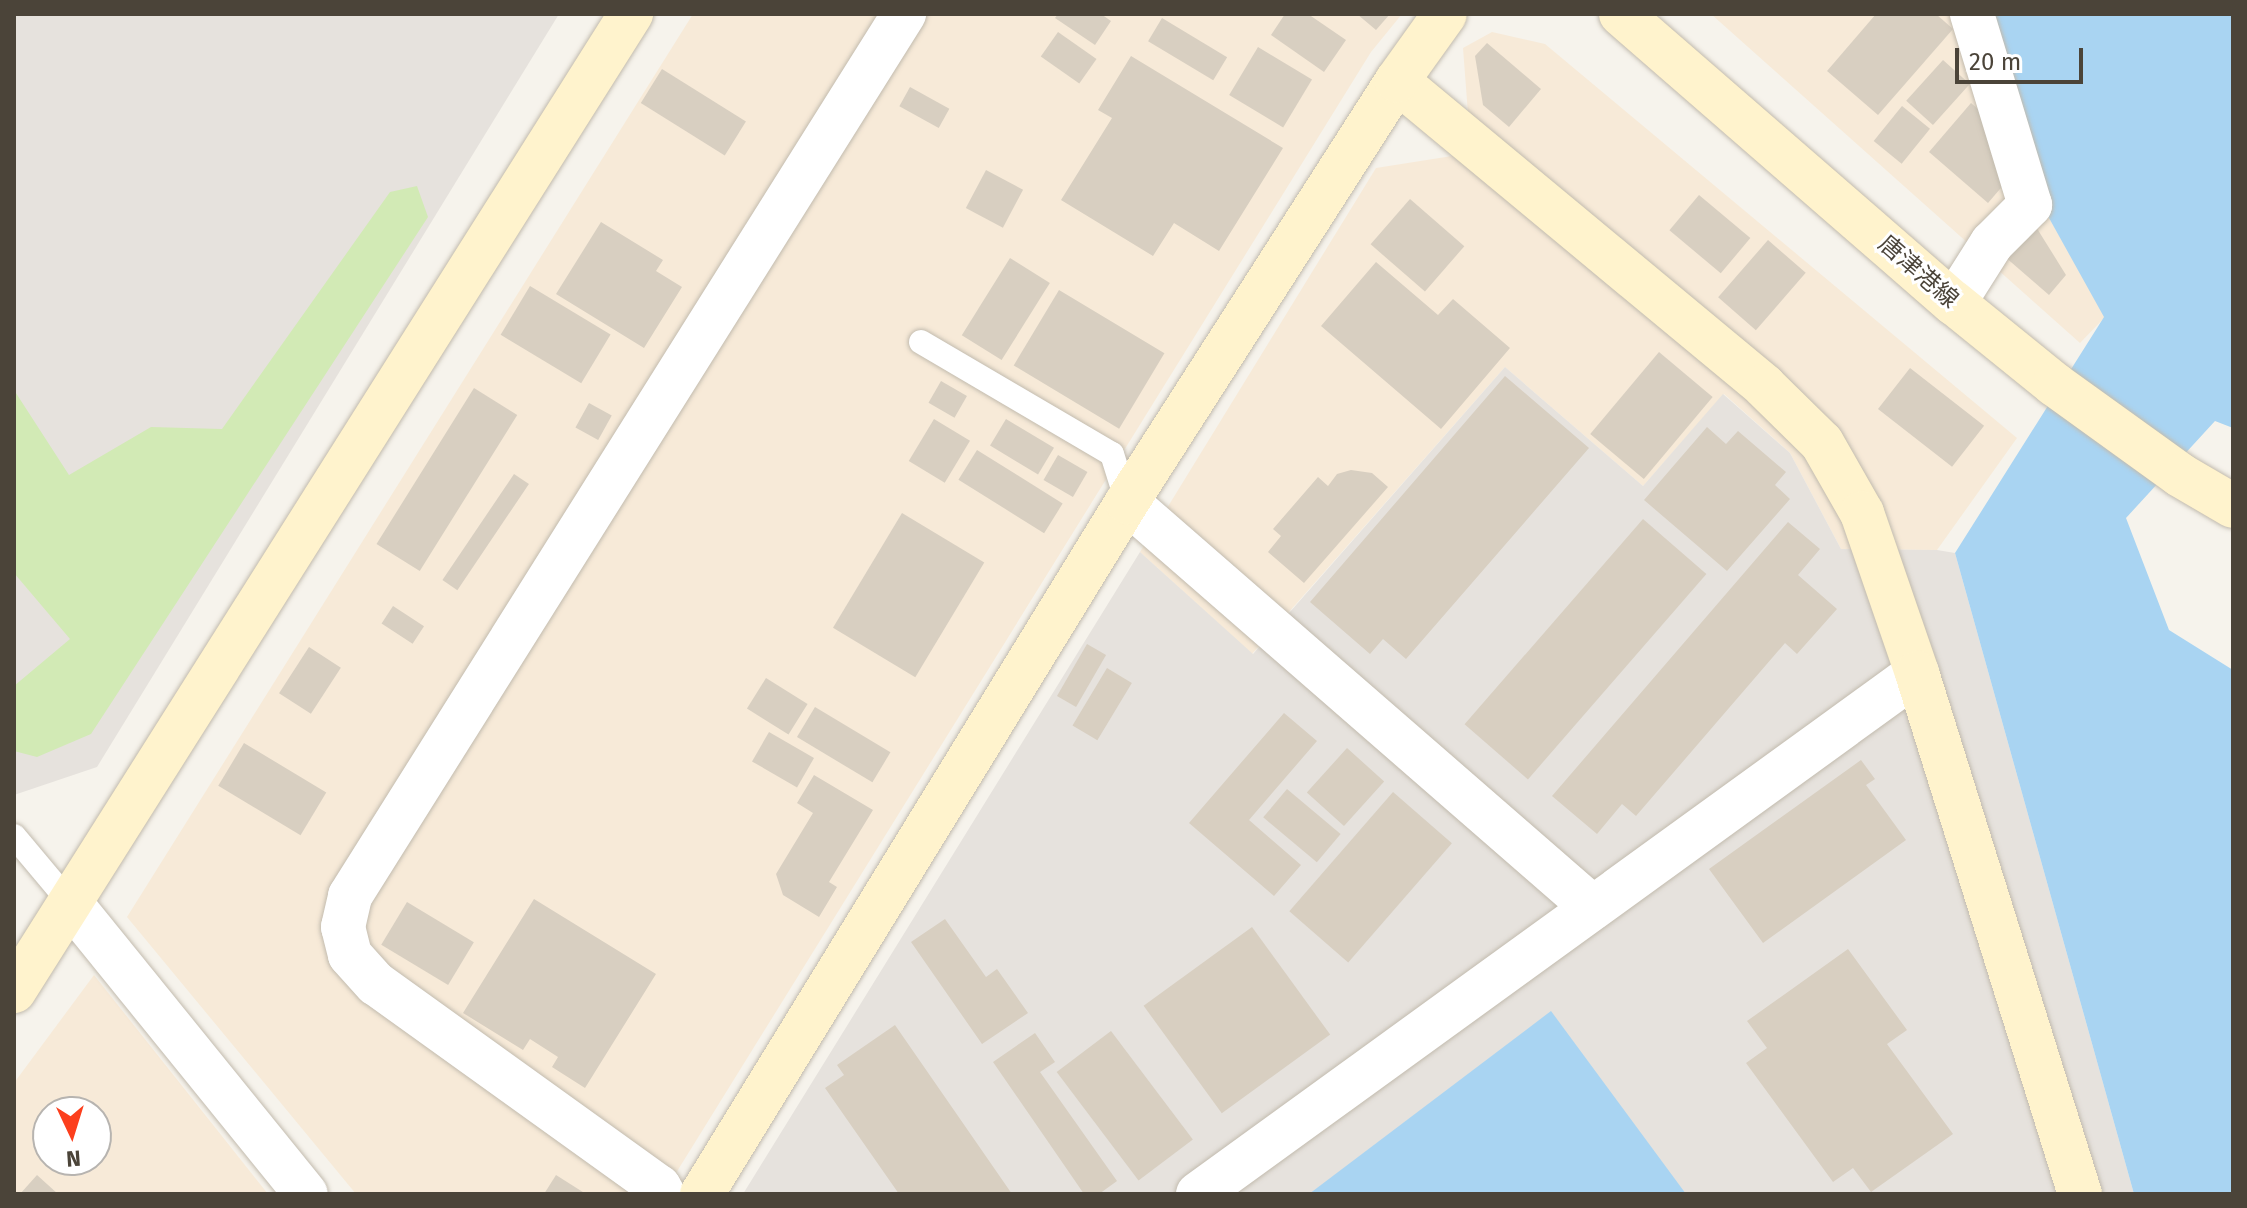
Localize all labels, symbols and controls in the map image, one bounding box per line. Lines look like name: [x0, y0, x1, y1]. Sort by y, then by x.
scale bar: [1959, 32, 2087, 82]
text: 20 m: [1969, 48, 2021, 76]
street label: 唐津港線: [1872, 230, 1964, 314]
north arrow: [32, 1096, 112, 1176]
text: N: [65, 1144, 82, 1172]

